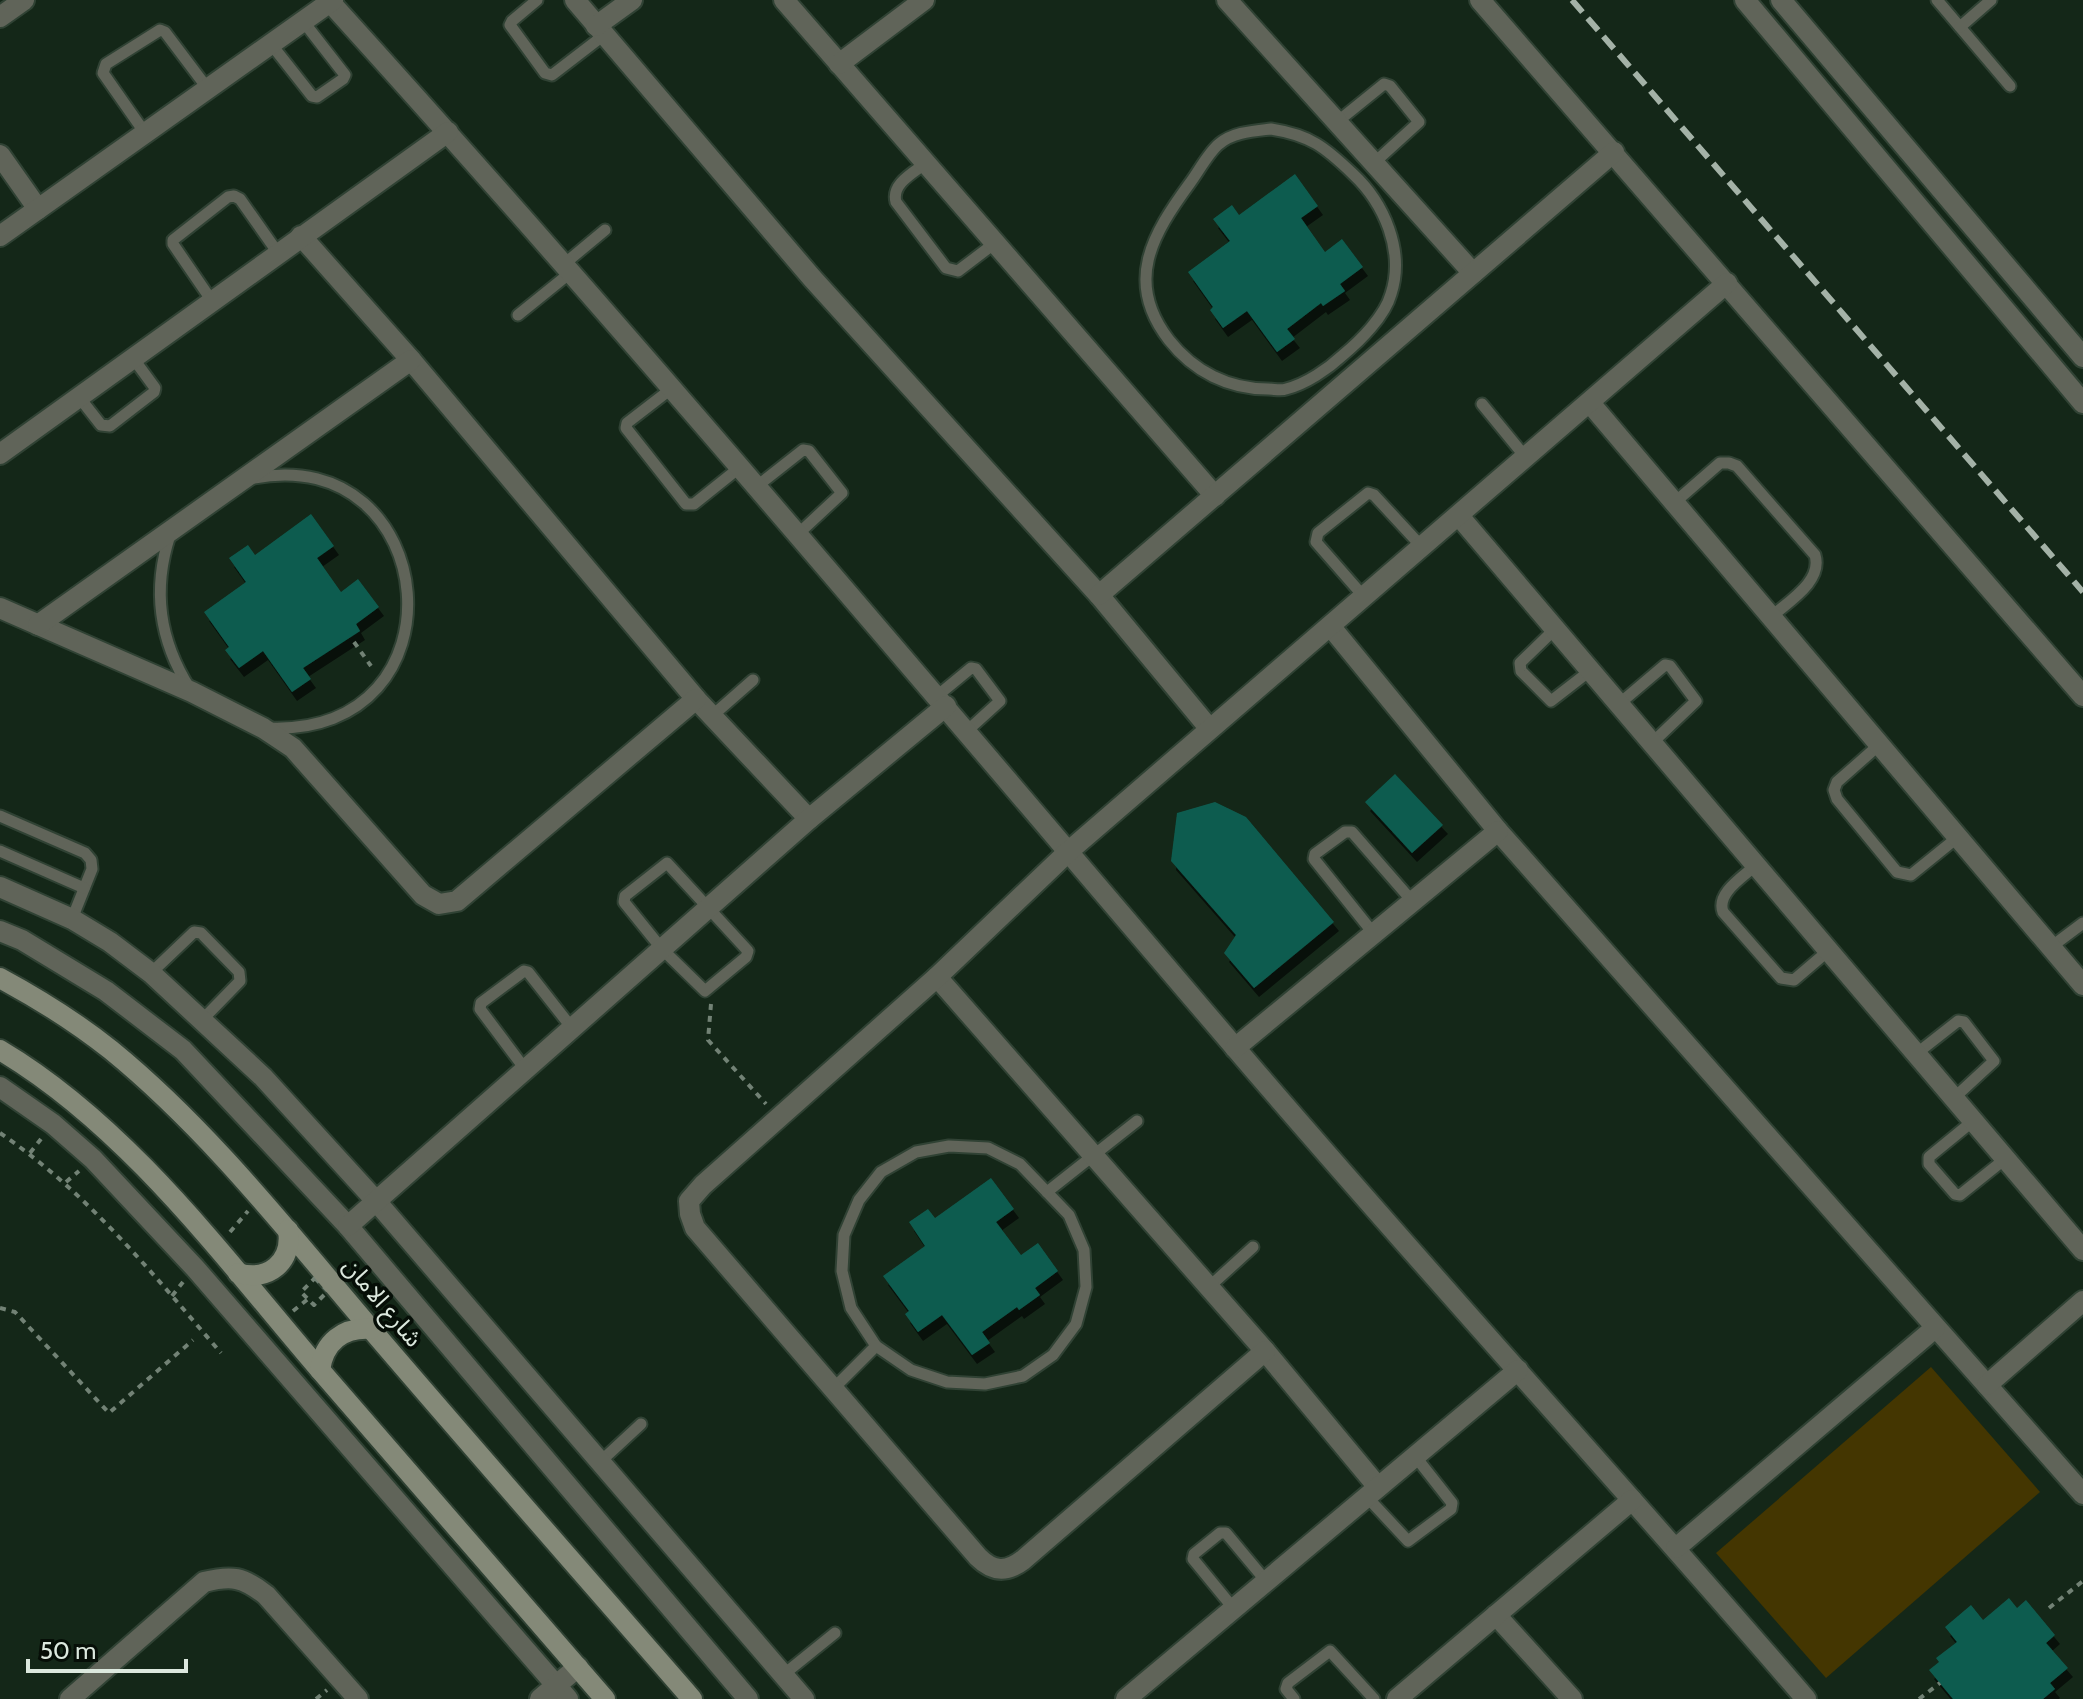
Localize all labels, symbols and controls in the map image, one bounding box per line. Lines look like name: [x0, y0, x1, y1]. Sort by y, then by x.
street label: شارع الامان: [335, 1251, 429, 1355]
scale bar: [28, 1623, 186, 1673]
text: 50 m: [40, 1636, 96, 1665]

